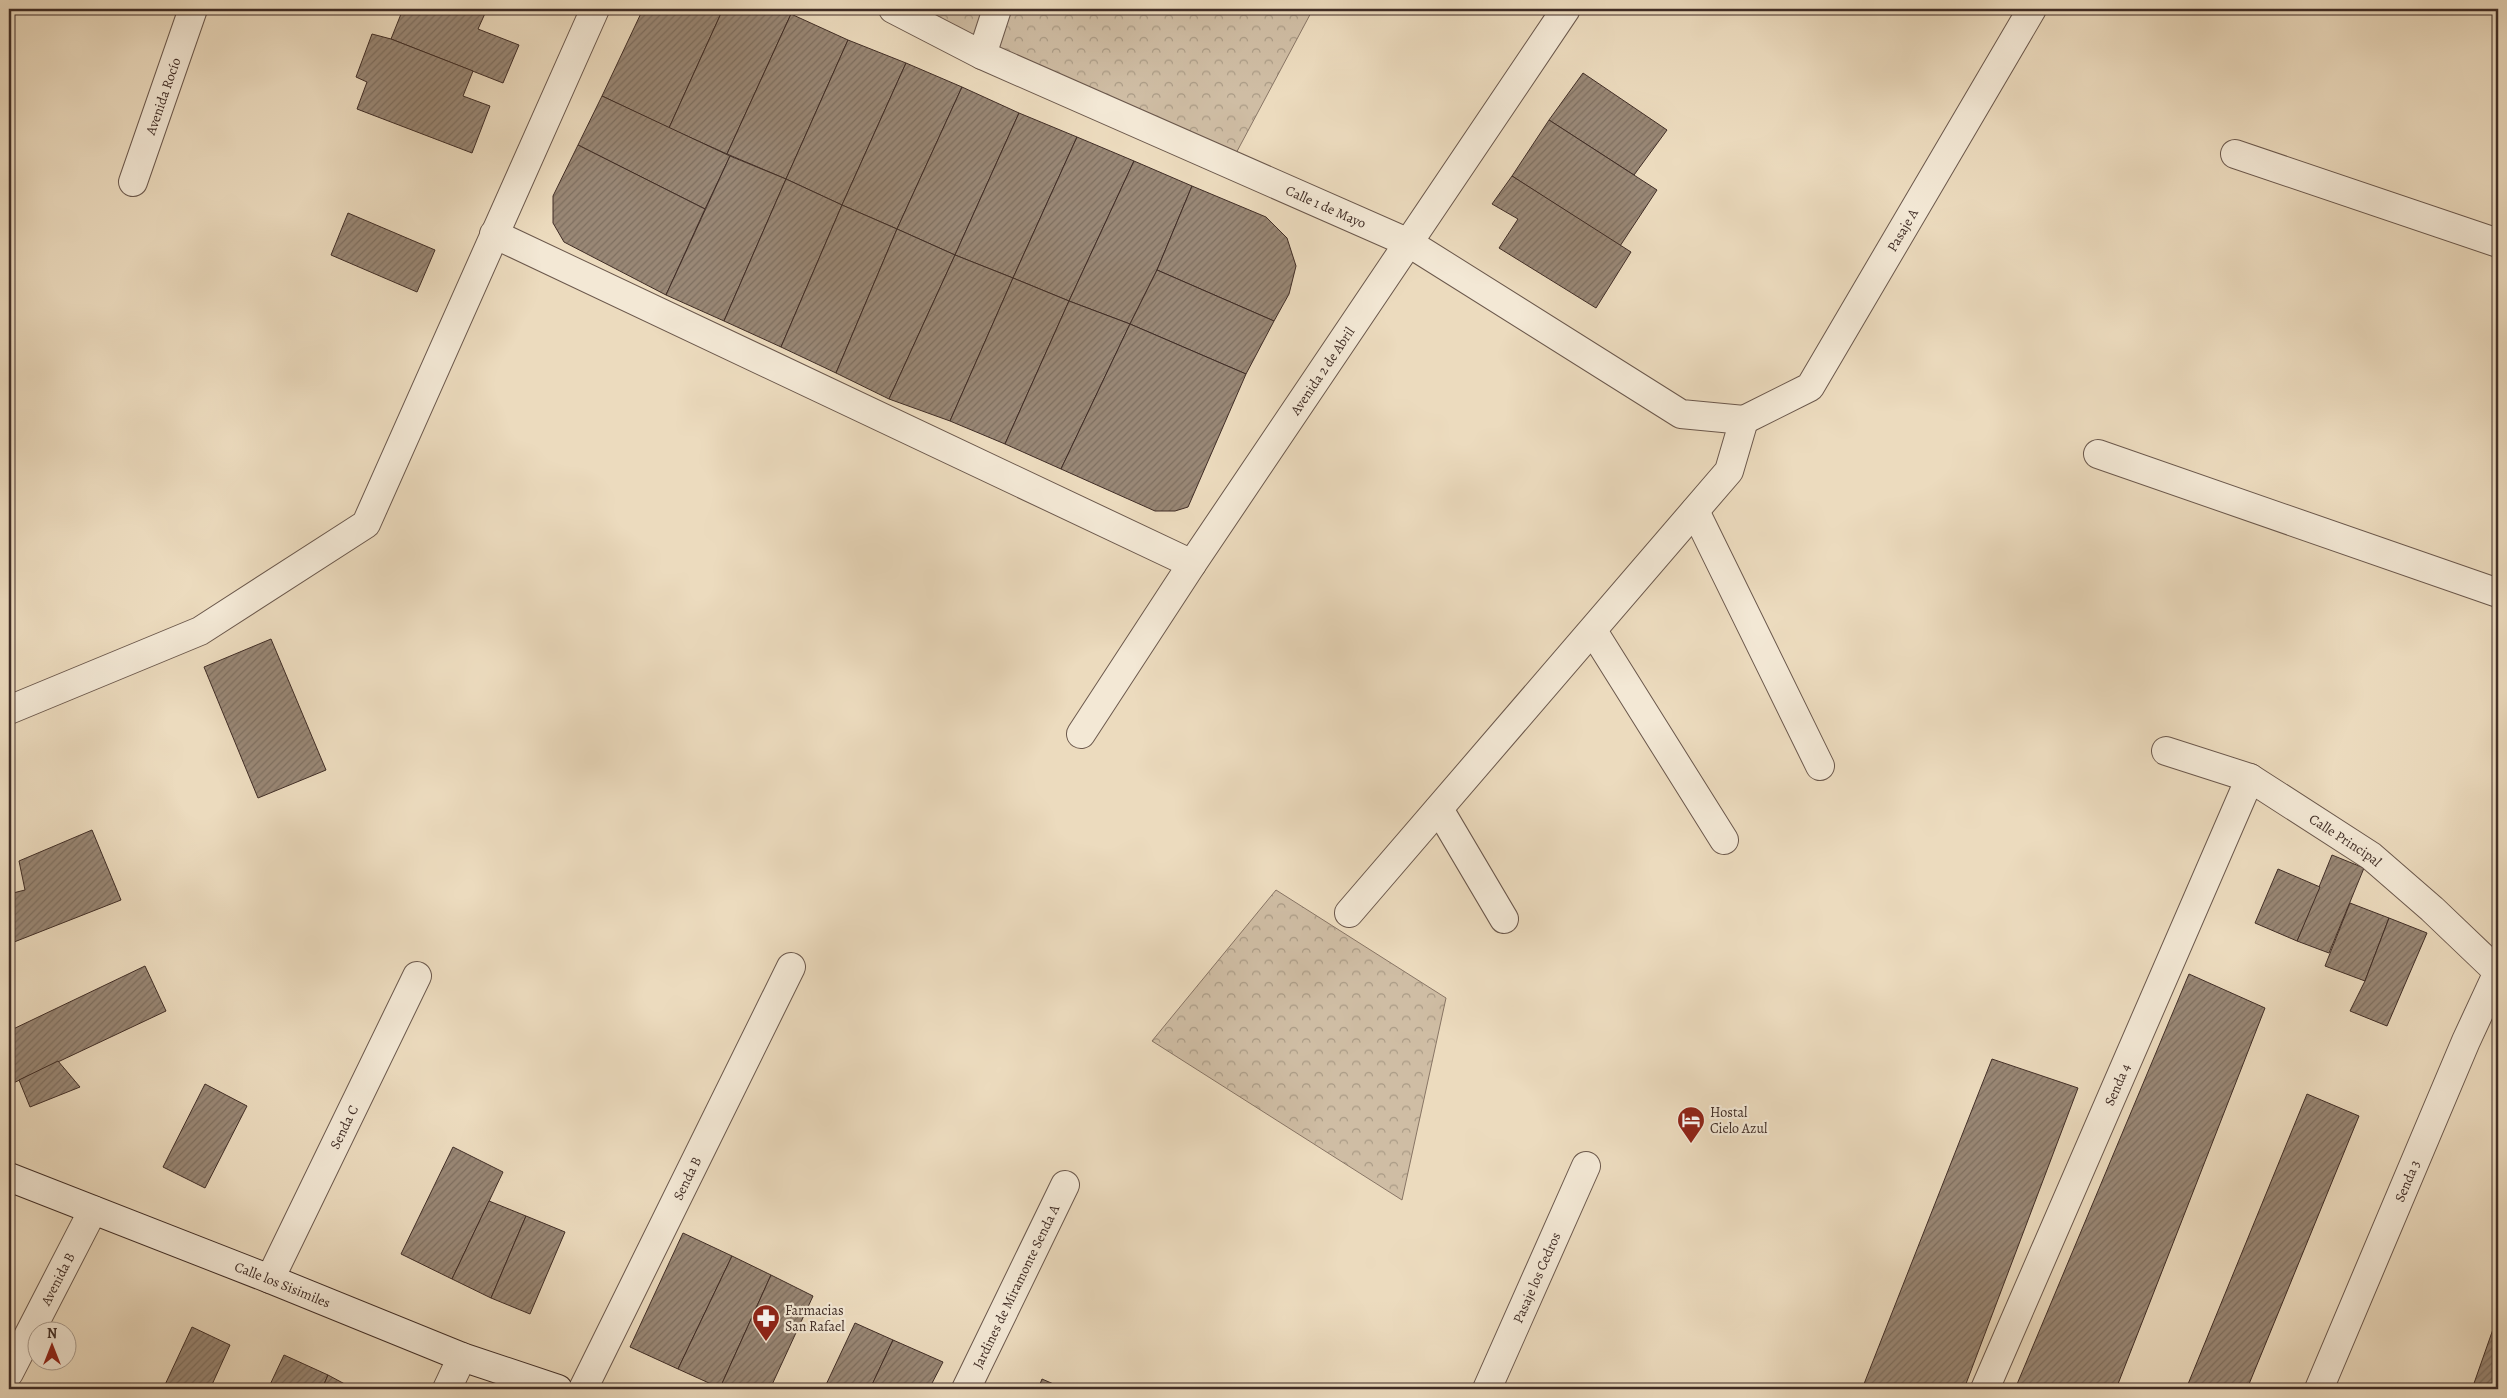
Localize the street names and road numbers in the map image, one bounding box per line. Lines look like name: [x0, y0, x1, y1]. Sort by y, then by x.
street label: Avenida Rocío: [140, 55, 185, 138]
street label: Calle 1 de Mayo: [1283, 180, 1369, 233]
street label: Pasaje A: [1882, 204, 1923, 255]
street label: Avenida 2 de Abril: [1285, 323, 1359, 419]
street label: Calle Principal: [2306, 809, 2386, 871]
street label: Senda 4: [2100, 1060, 2135, 1109]
street label: Senda C: [325, 1102, 363, 1152]
street label: Senda B: [668, 1153, 706, 1203]
street label: Senda 3: [2390, 1157, 2424, 1205]
street label: Jardines de Miramonte Senda A: [968, 1201, 1064, 1372]
street label: Pasaje los Cedros: [1508, 1229, 1565, 1326]
street label: Avenida B: [36, 1249, 79, 1309]
street label: Calle los Sisimiles: [232, 1257, 334, 1312]

